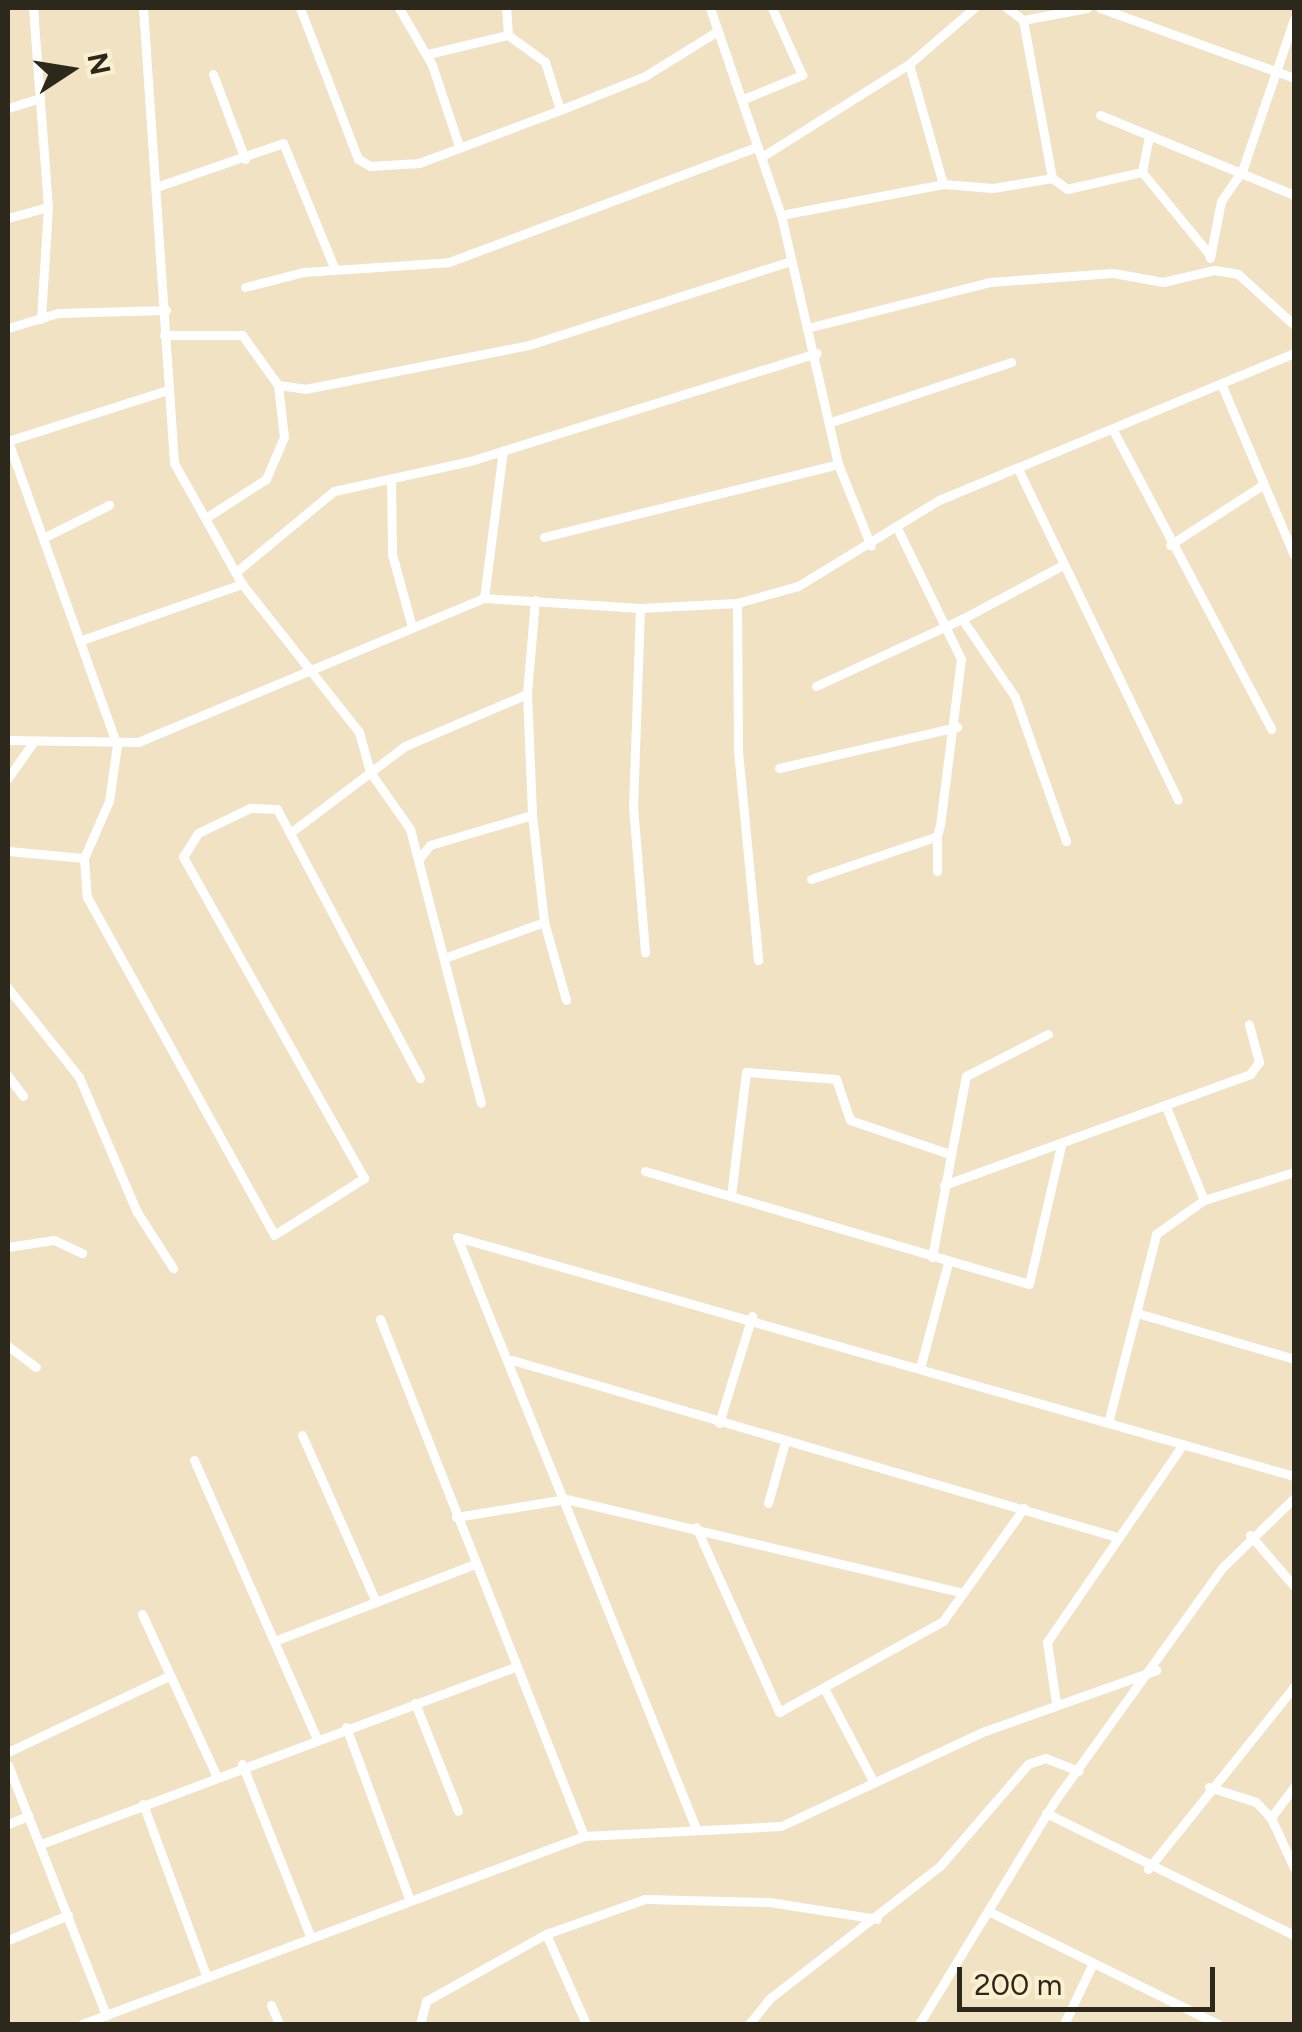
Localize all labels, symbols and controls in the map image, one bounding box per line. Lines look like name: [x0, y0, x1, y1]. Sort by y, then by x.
north arrow: [20, 20, 120, 120]
text: N: [80, 50, 118, 78]
scale bar: [962, 1947, 1220, 2009]
text: 200 m: [974, 1966, 1062, 2003]

